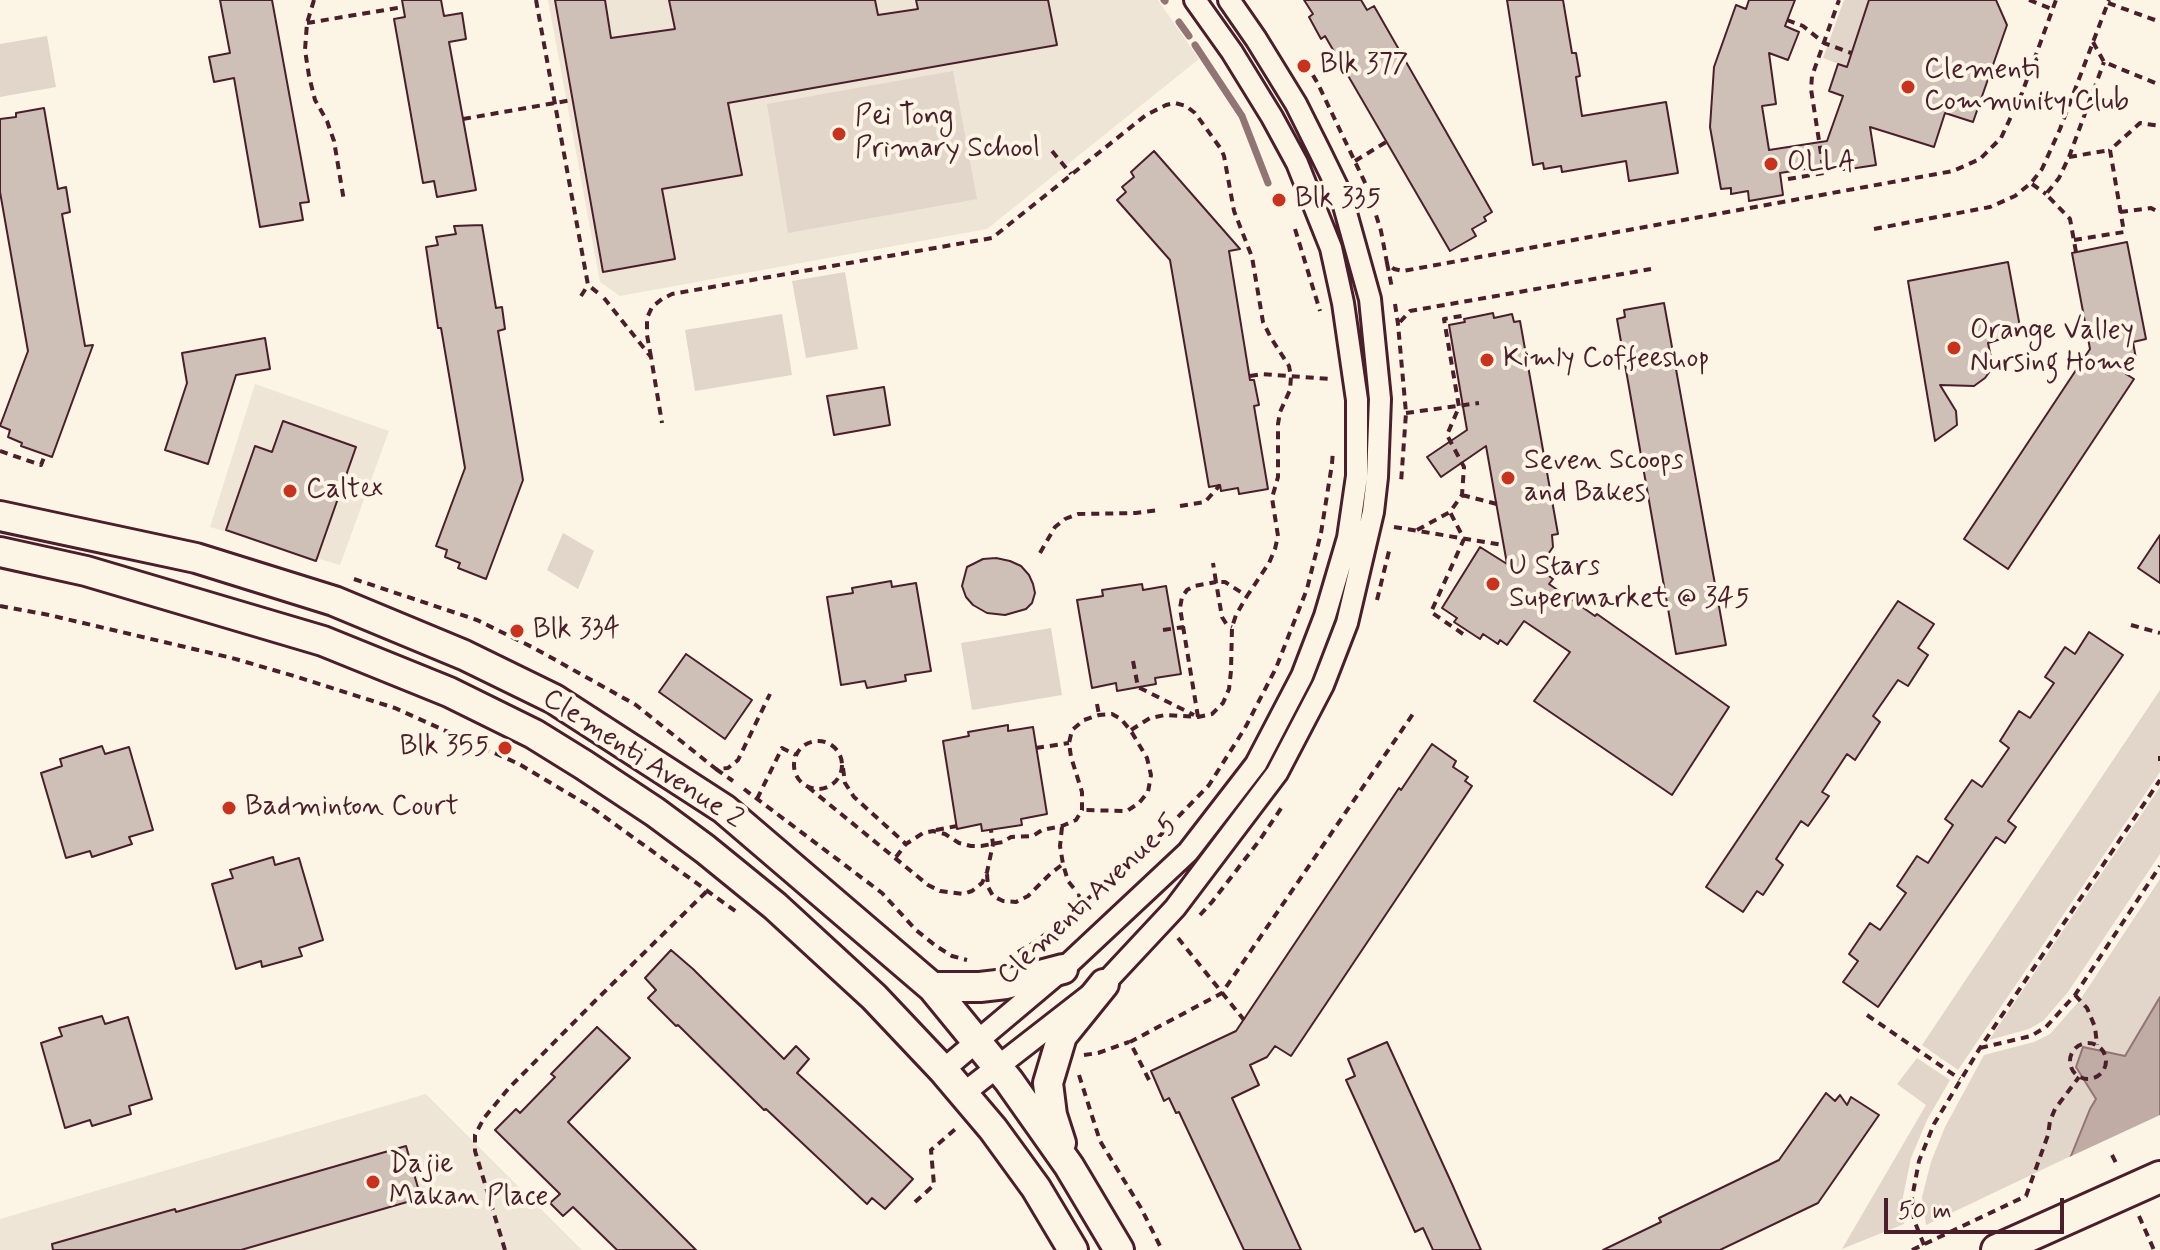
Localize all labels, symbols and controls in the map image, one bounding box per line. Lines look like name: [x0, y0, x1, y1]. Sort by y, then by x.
place label: Blk 377: [1320, 49, 1408, 83]
place label: Clementi Community Club: [1924, 54, 2129, 120]
marker: Blk 377: [1295, 57, 1313, 75]
marker: Clementi Community Club: [1899, 78, 1917, 96]
place label: Pei Tong Primary School: [855, 101, 1040, 167]
marker: Pei Tong Primary School: [830, 125, 848, 143]
place label: OLLA: [1787, 147, 1855, 181]
marker: OLLA: [1762, 155, 1780, 173]
place label: Blk 335: [1295, 183, 1381, 217]
marker: Blk 335: [1270, 191, 1288, 209]
place label: Orange Valley Nursing Home: [1970, 315, 2136, 381]
marker: Orange Valley Nursing Home: [1945, 339, 1963, 357]
place label: Kimly Coffeeshop: [1503, 343, 1710, 377]
marker: Kimly Coffeeshop: [1478, 351, 1496, 369]
place label: Seven Scoops and Bakes: [1524, 445, 1683, 511]
marker: Seven Scoops and Bakes: [1499, 469, 1517, 487]
place label: Caltex: [306, 474, 383, 508]
marker: Caltex: [281, 482, 299, 500]
place label: U Stars Supermarket @ 345: [1509, 551, 1750, 617]
marker: U Stars Supermarket @ 345: [1484, 575, 1502, 593]
place label: Blk 334: [533, 614, 620, 648]
marker: Blk 334: [508, 622, 526, 640]
street label: Clementi Avenue 2: [535, 683, 749, 837]
place label: Blk 355: [400, 731, 489, 765]
marker: Blk 355: [496, 739, 514, 757]
place label: Badminton Court: [245, 791, 459, 825]
marker: Badminton Court: [220, 799, 238, 817]
street label: Clementi Avenue 5: [991, 808, 1187, 994]
place label: Dajie Makan Place: [389, 1149, 548, 1215]
marker: Dajie Makan Place: [364, 1173, 382, 1191]
scale bar: [1888, 1182, 2068, 1232]
text: 50 m: [1898, 1196, 1952, 1227]

